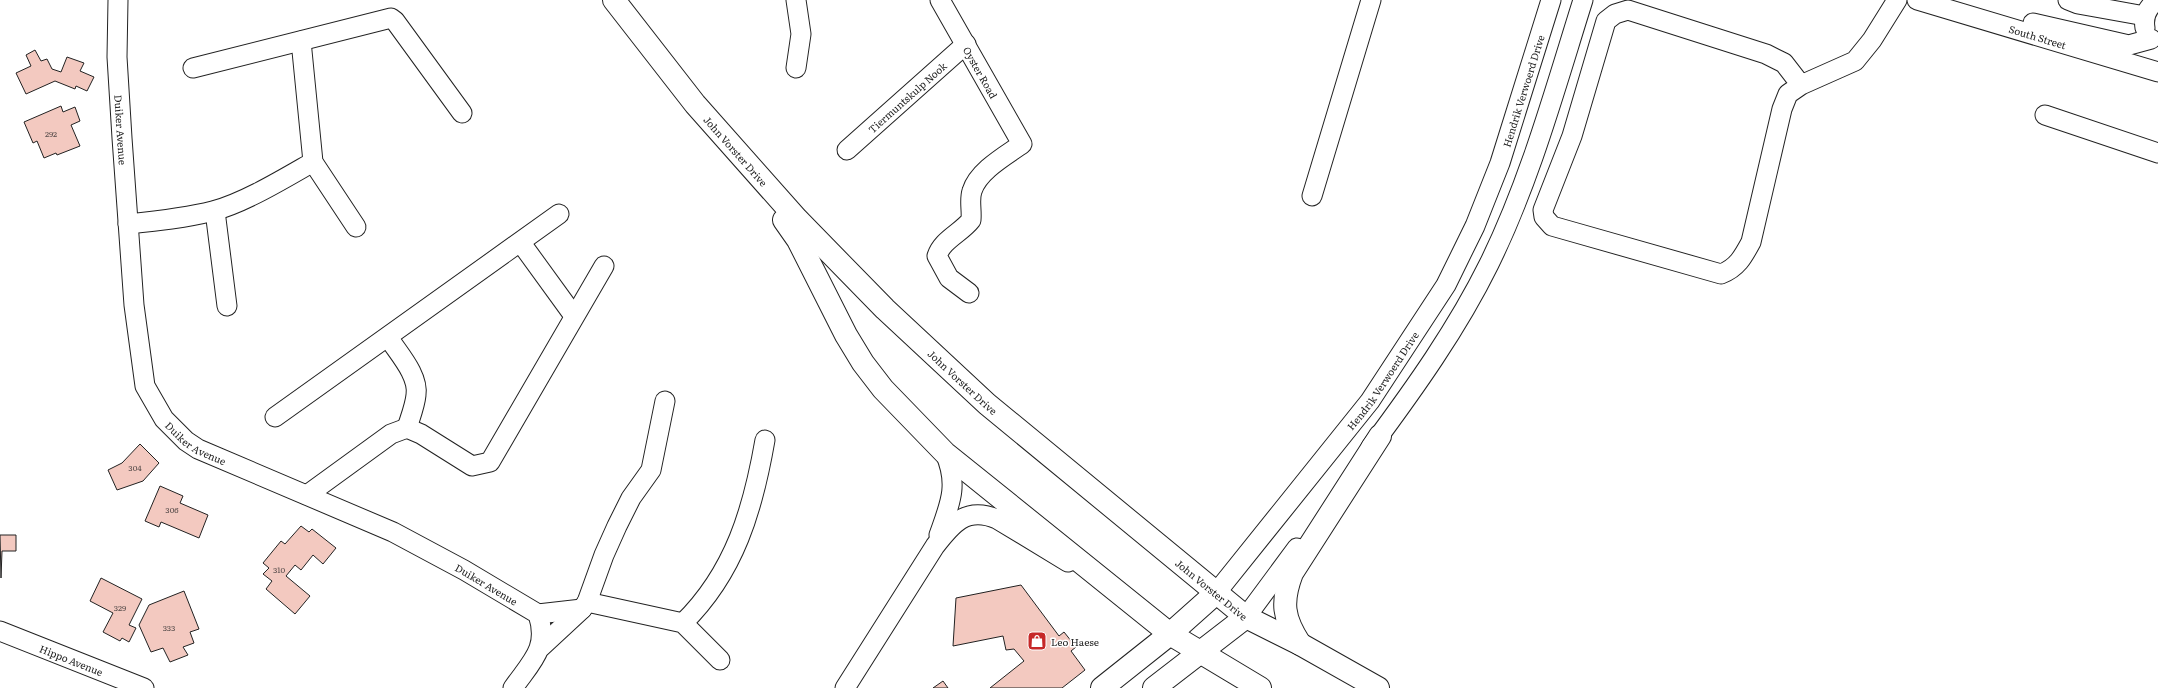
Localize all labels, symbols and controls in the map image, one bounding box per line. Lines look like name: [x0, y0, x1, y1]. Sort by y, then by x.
street label: South Street: [2007, 20, 2068, 52]
street label: Hendrik Verwoerd Drive: [1498, 33, 1547, 149]
street label: Oyster Road: [960, 43, 1002, 101]
street label: Tiermuntskulp Nook: [864, 57, 950, 136]
street label: Duiker Avenue: [112, 94, 131, 165]
street label: John Vorster Drive: [701, 112, 772, 189]
house number: 292: [45, 128, 57, 139]
street label: Hendrik Verwoerd Drive: [1343, 328, 1421, 433]
street label: John Vorster Drive: [925, 346, 1001, 417]
street label: Duiker Avenue: [163, 418, 229, 468]
house number: 304: [128, 462, 142, 473]
house number: 306: [165, 504, 179, 515]
street label: John Vorster Drive: [1173, 555, 1251, 623]
street label: Duiker Avenue: [453, 559, 521, 608]
house number: 310: [273, 564, 285, 575]
house number: 329: [114, 602, 126, 613]
house number: 333: [163, 622, 175, 633]
shop icon: Leo Haese: [1026, 630, 1048, 652]
place label: Leo Haese: [1051, 634, 1099, 649]
street label: Hippo Avenue: [38, 640, 106, 679]

